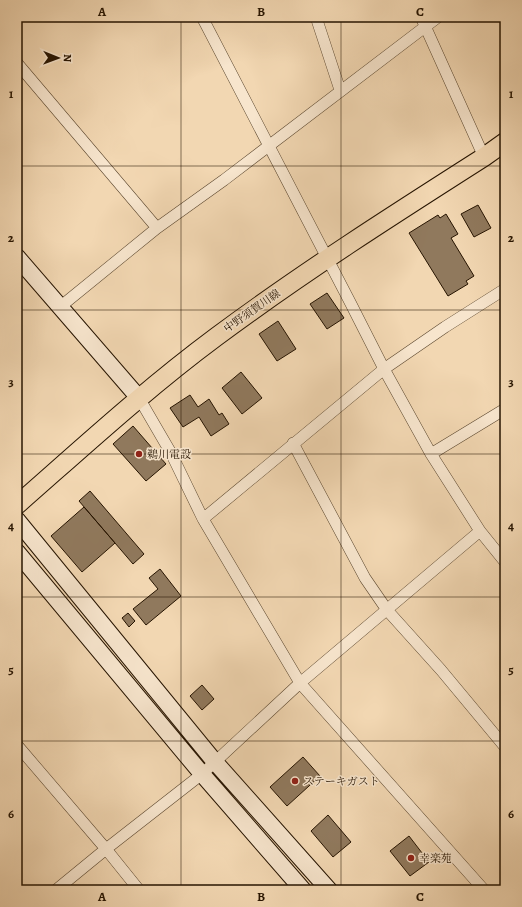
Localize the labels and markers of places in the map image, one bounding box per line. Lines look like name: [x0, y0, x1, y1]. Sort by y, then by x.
place label: 鵜川電設: [147, 447, 191, 462]
marker: 鵜川電設: [134, 449, 144, 459]
place label: ステーキガスト: [303, 774, 380, 789]
marker: ステーキガスト: [290, 776, 300, 786]
place label: 幸楽苑: [419, 851, 452, 866]
marker: 幸楽苑: [406, 853, 416, 863]

